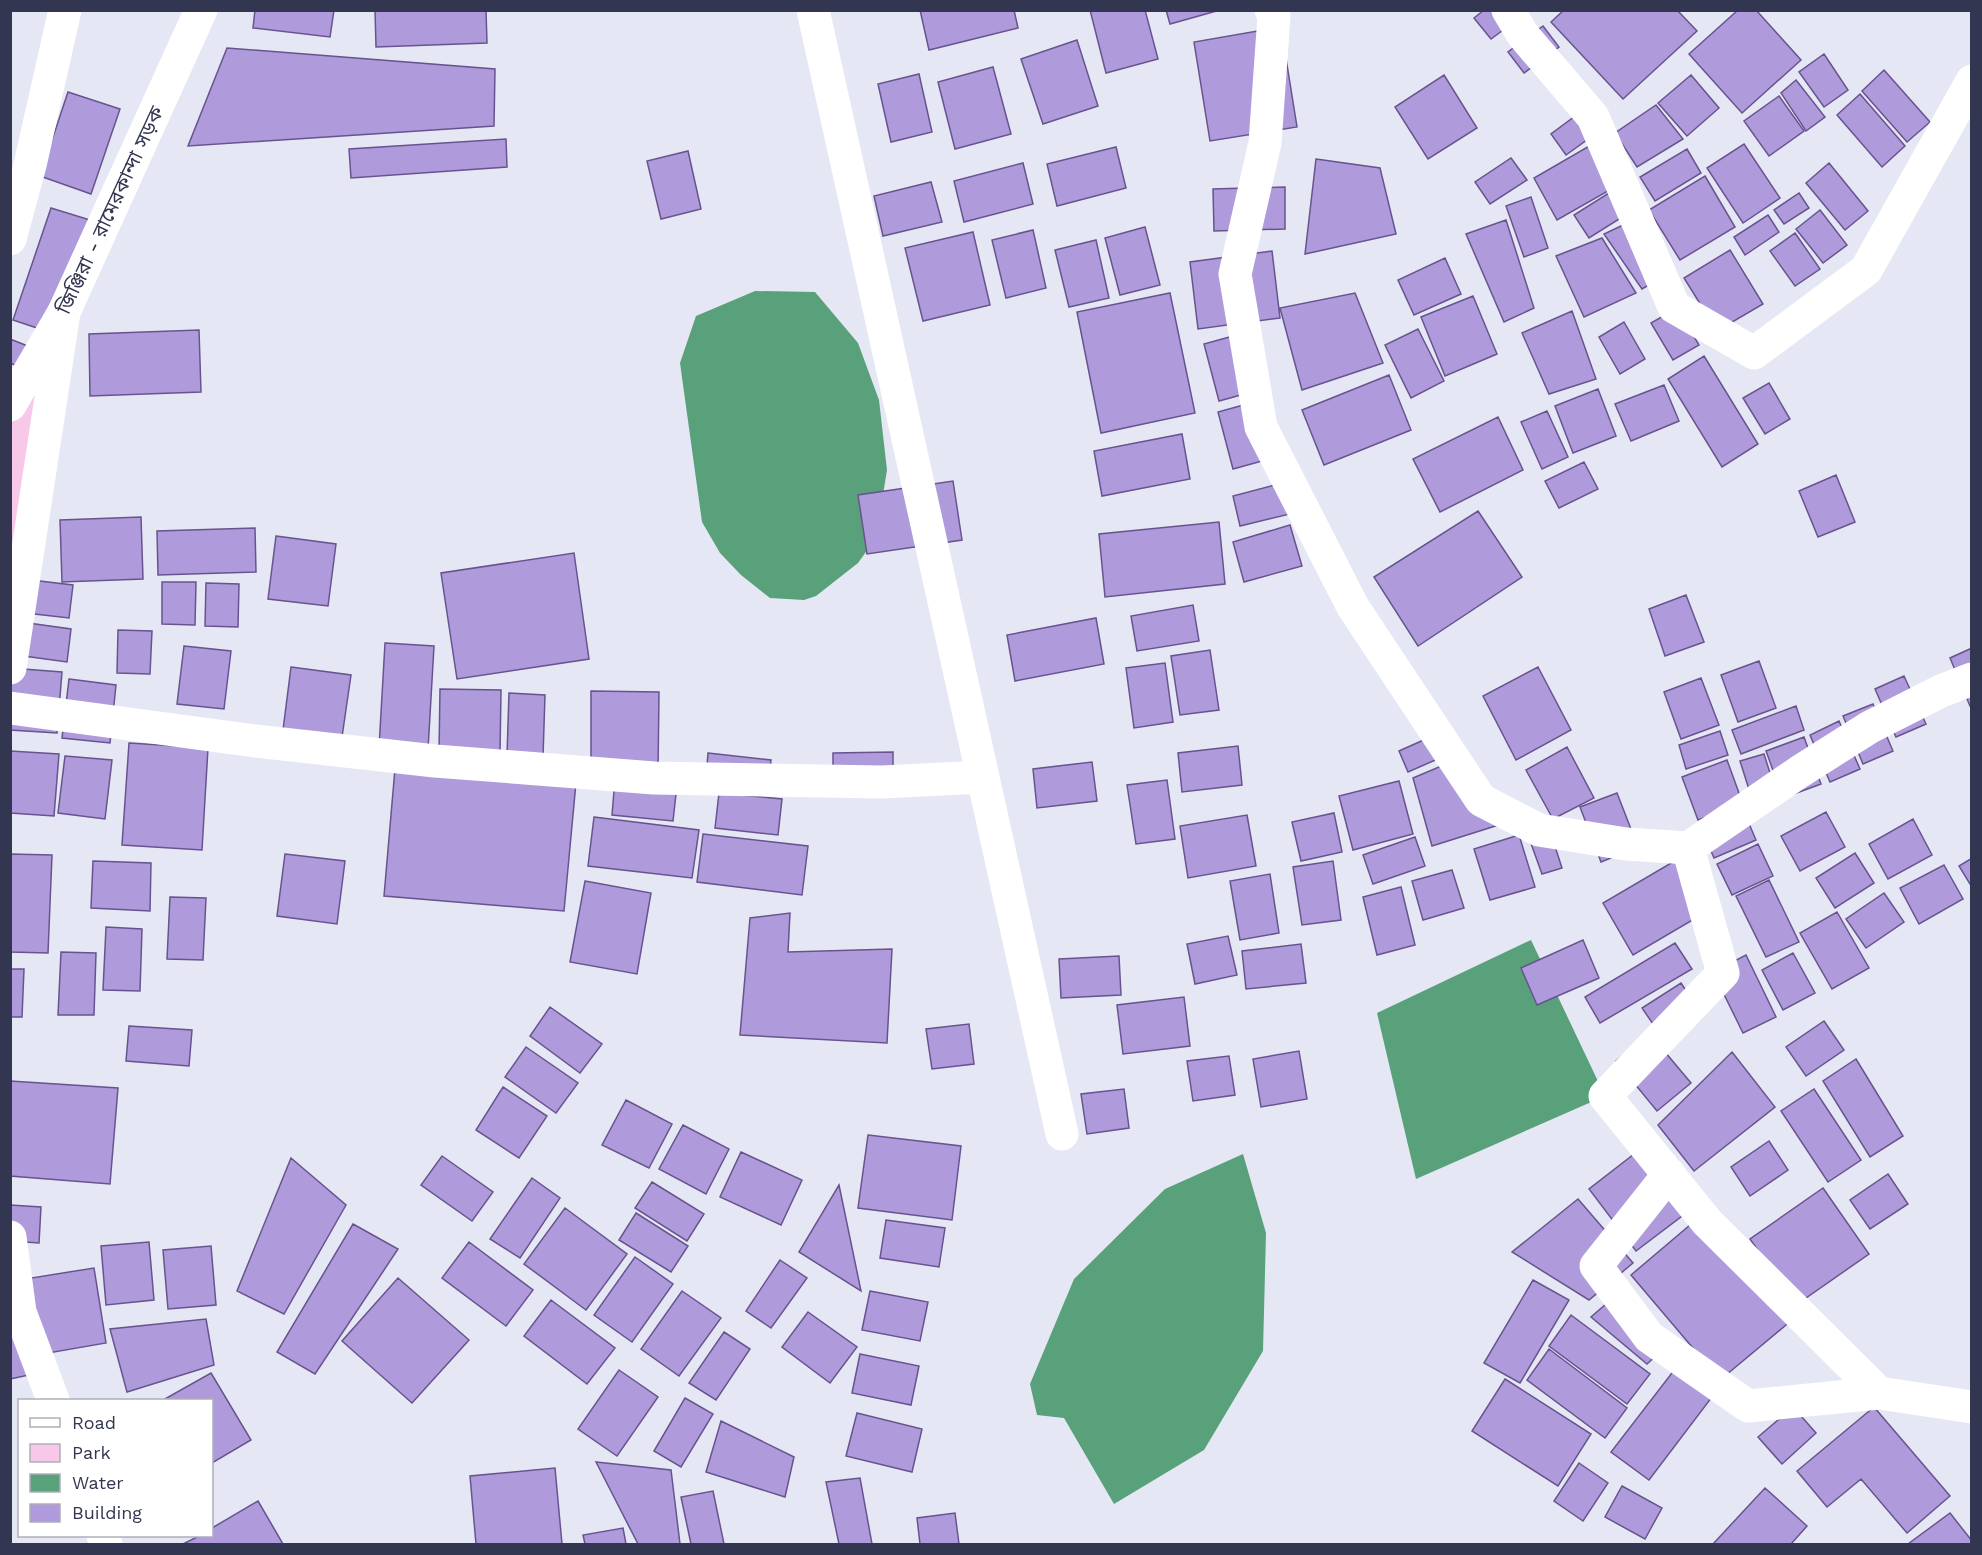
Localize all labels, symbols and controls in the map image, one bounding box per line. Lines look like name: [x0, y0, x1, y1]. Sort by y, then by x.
street label: জিঞ্জিরা - রামেরকান্দা সড়ক: [51, 102, 169, 319]
legend: [18, 1399, 213, 1537]
text: Road: [72, 1412, 116, 1433]
text: Park: [72, 1442, 111, 1463]
text: Water: [72, 1472, 124, 1493]
text: Building: [72, 1502, 142, 1523]

